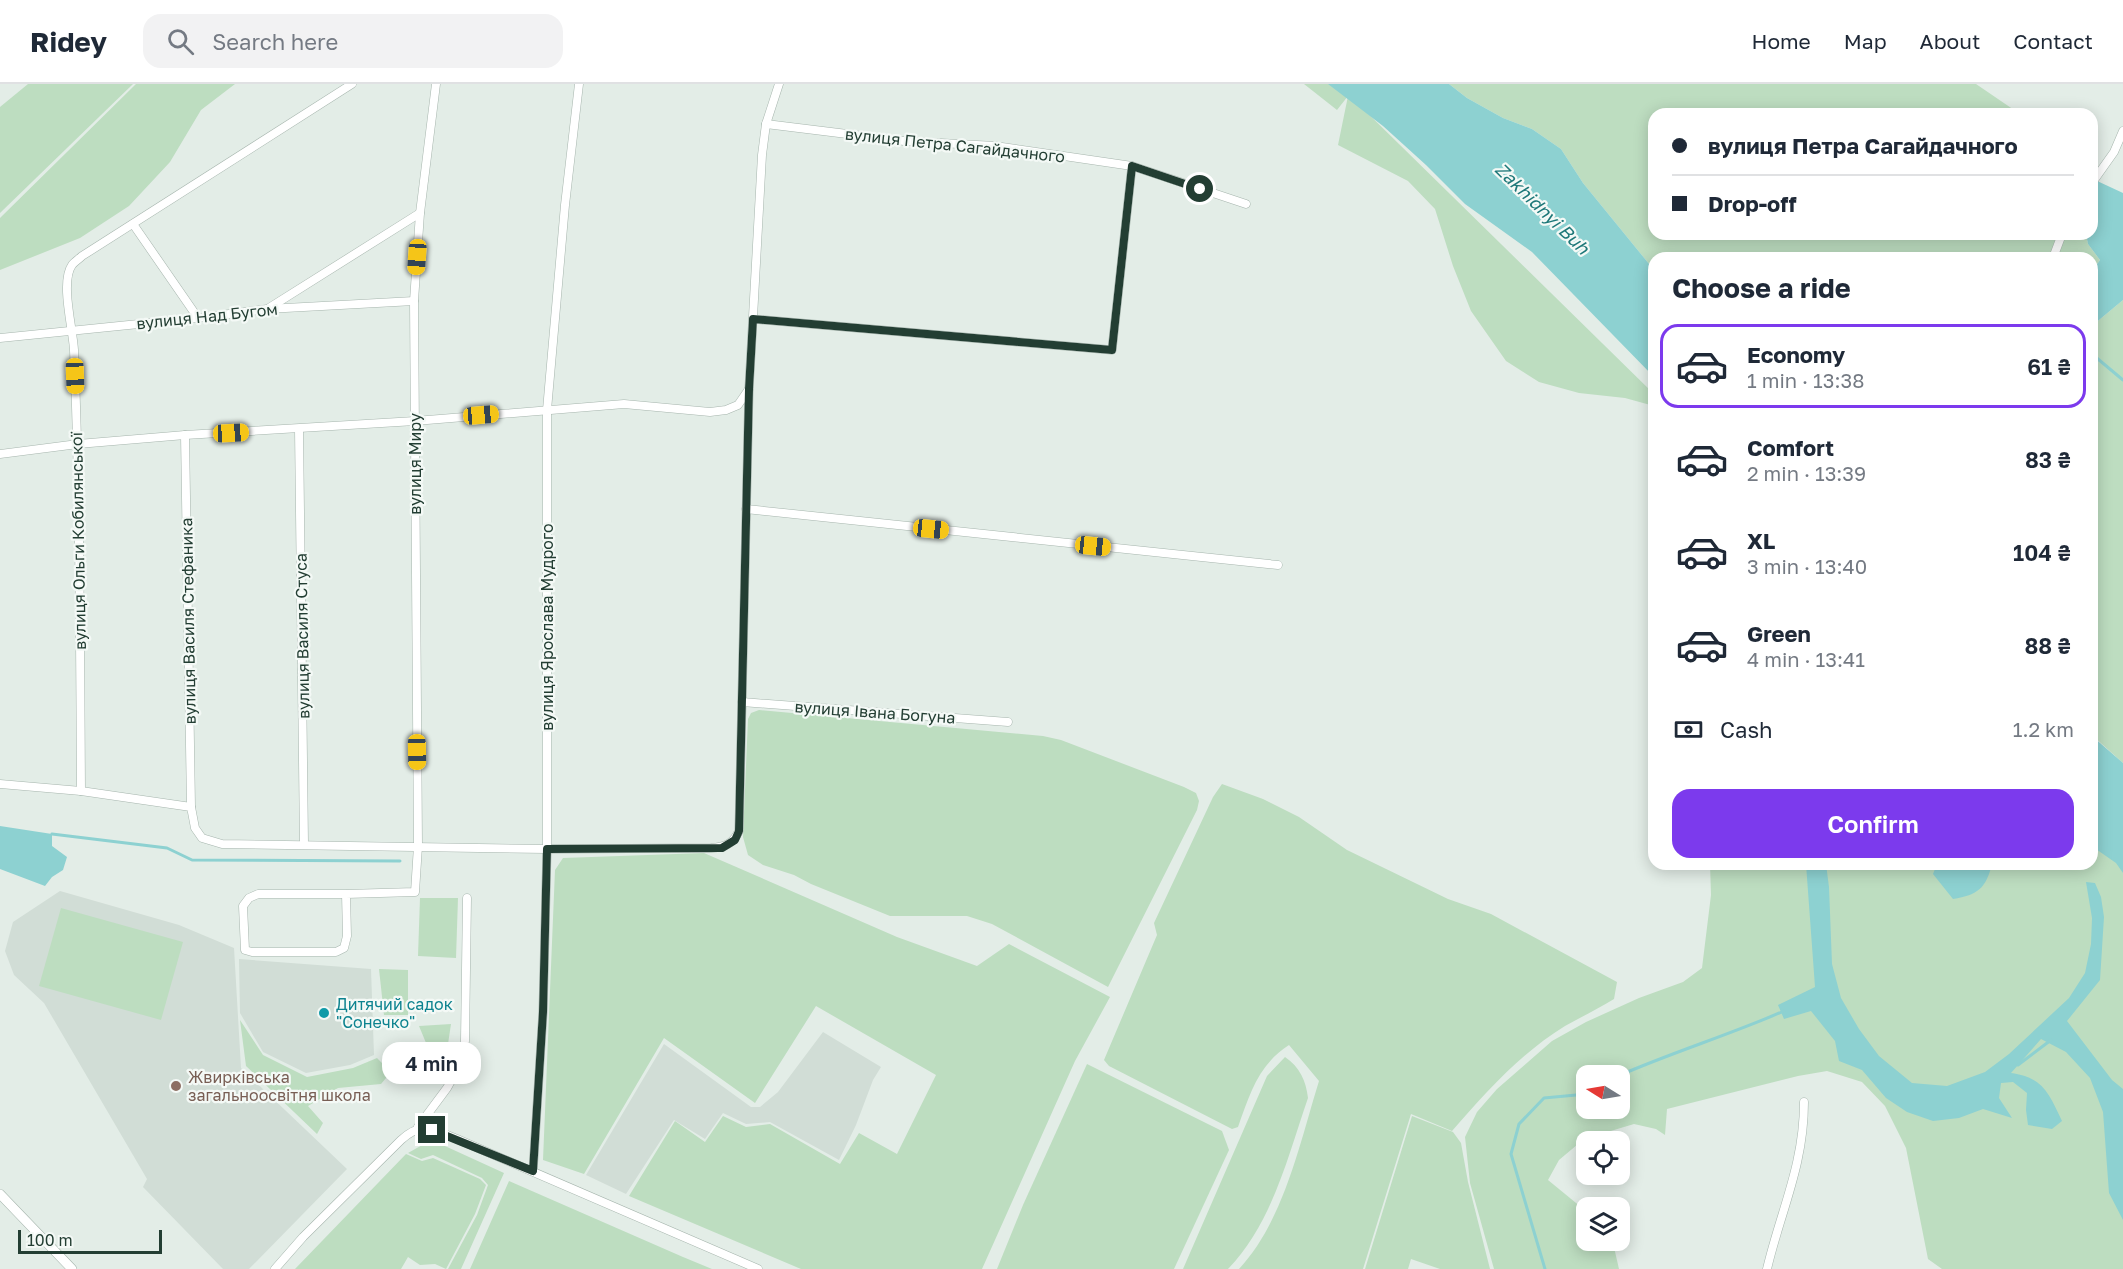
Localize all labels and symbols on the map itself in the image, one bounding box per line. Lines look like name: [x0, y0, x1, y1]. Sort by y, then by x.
street label: вулиця Петра Сагайдачного: [844, 123, 1066, 167]
water label: Zakhidnyi Buh: [1491, 158, 1595, 259]
route start: [1186, 175, 1213, 202]
car: [407, 238, 427, 276]
street label: вулиця Над Бугом: [135, 299, 279, 333]
car: [65, 358, 85, 394]
car: [462, 404, 500, 426]
street label: вулиця Миру: [405, 413, 425, 515]
car: [213, 423, 249, 443]
street label: вулиця Ольги Кобилянської: [66, 431, 90, 650]
street label: вулиця Василя Стефаника: [176, 517, 200, 725]
car: [912, 518, 950, 540]
street label: вулиця Ярослава Мудрого: [537, 523, 557, 731]
car: [1074, 535, 1112, 557]
street label: вулиця Василя Стуса: [291, 553, 313, 719]
street label: вулиця Івана Богуна: [794, 696, 956, 728]
car: [408, 734, 426, 770]
place label: Дитячий садок "Сонечко": [336, 994, 453, 1032]
marker: Дитячий садок "Сонечко": [317, 1006, 331, 1020]
callout: 4 min: [382, 1043, 482, 1085]
north arrow: [1576, 1065, 1630, 1119]
place label: Жвирківська загальноосвітня школа: [188, 1067, 371, 1105]
marker: Жвирківська загальноосвітня школа: [169, 1079, 183, 1093]
route end: [418, 1116, 445, 1143]
scale bar: [18, 1227, 162, 1254]

